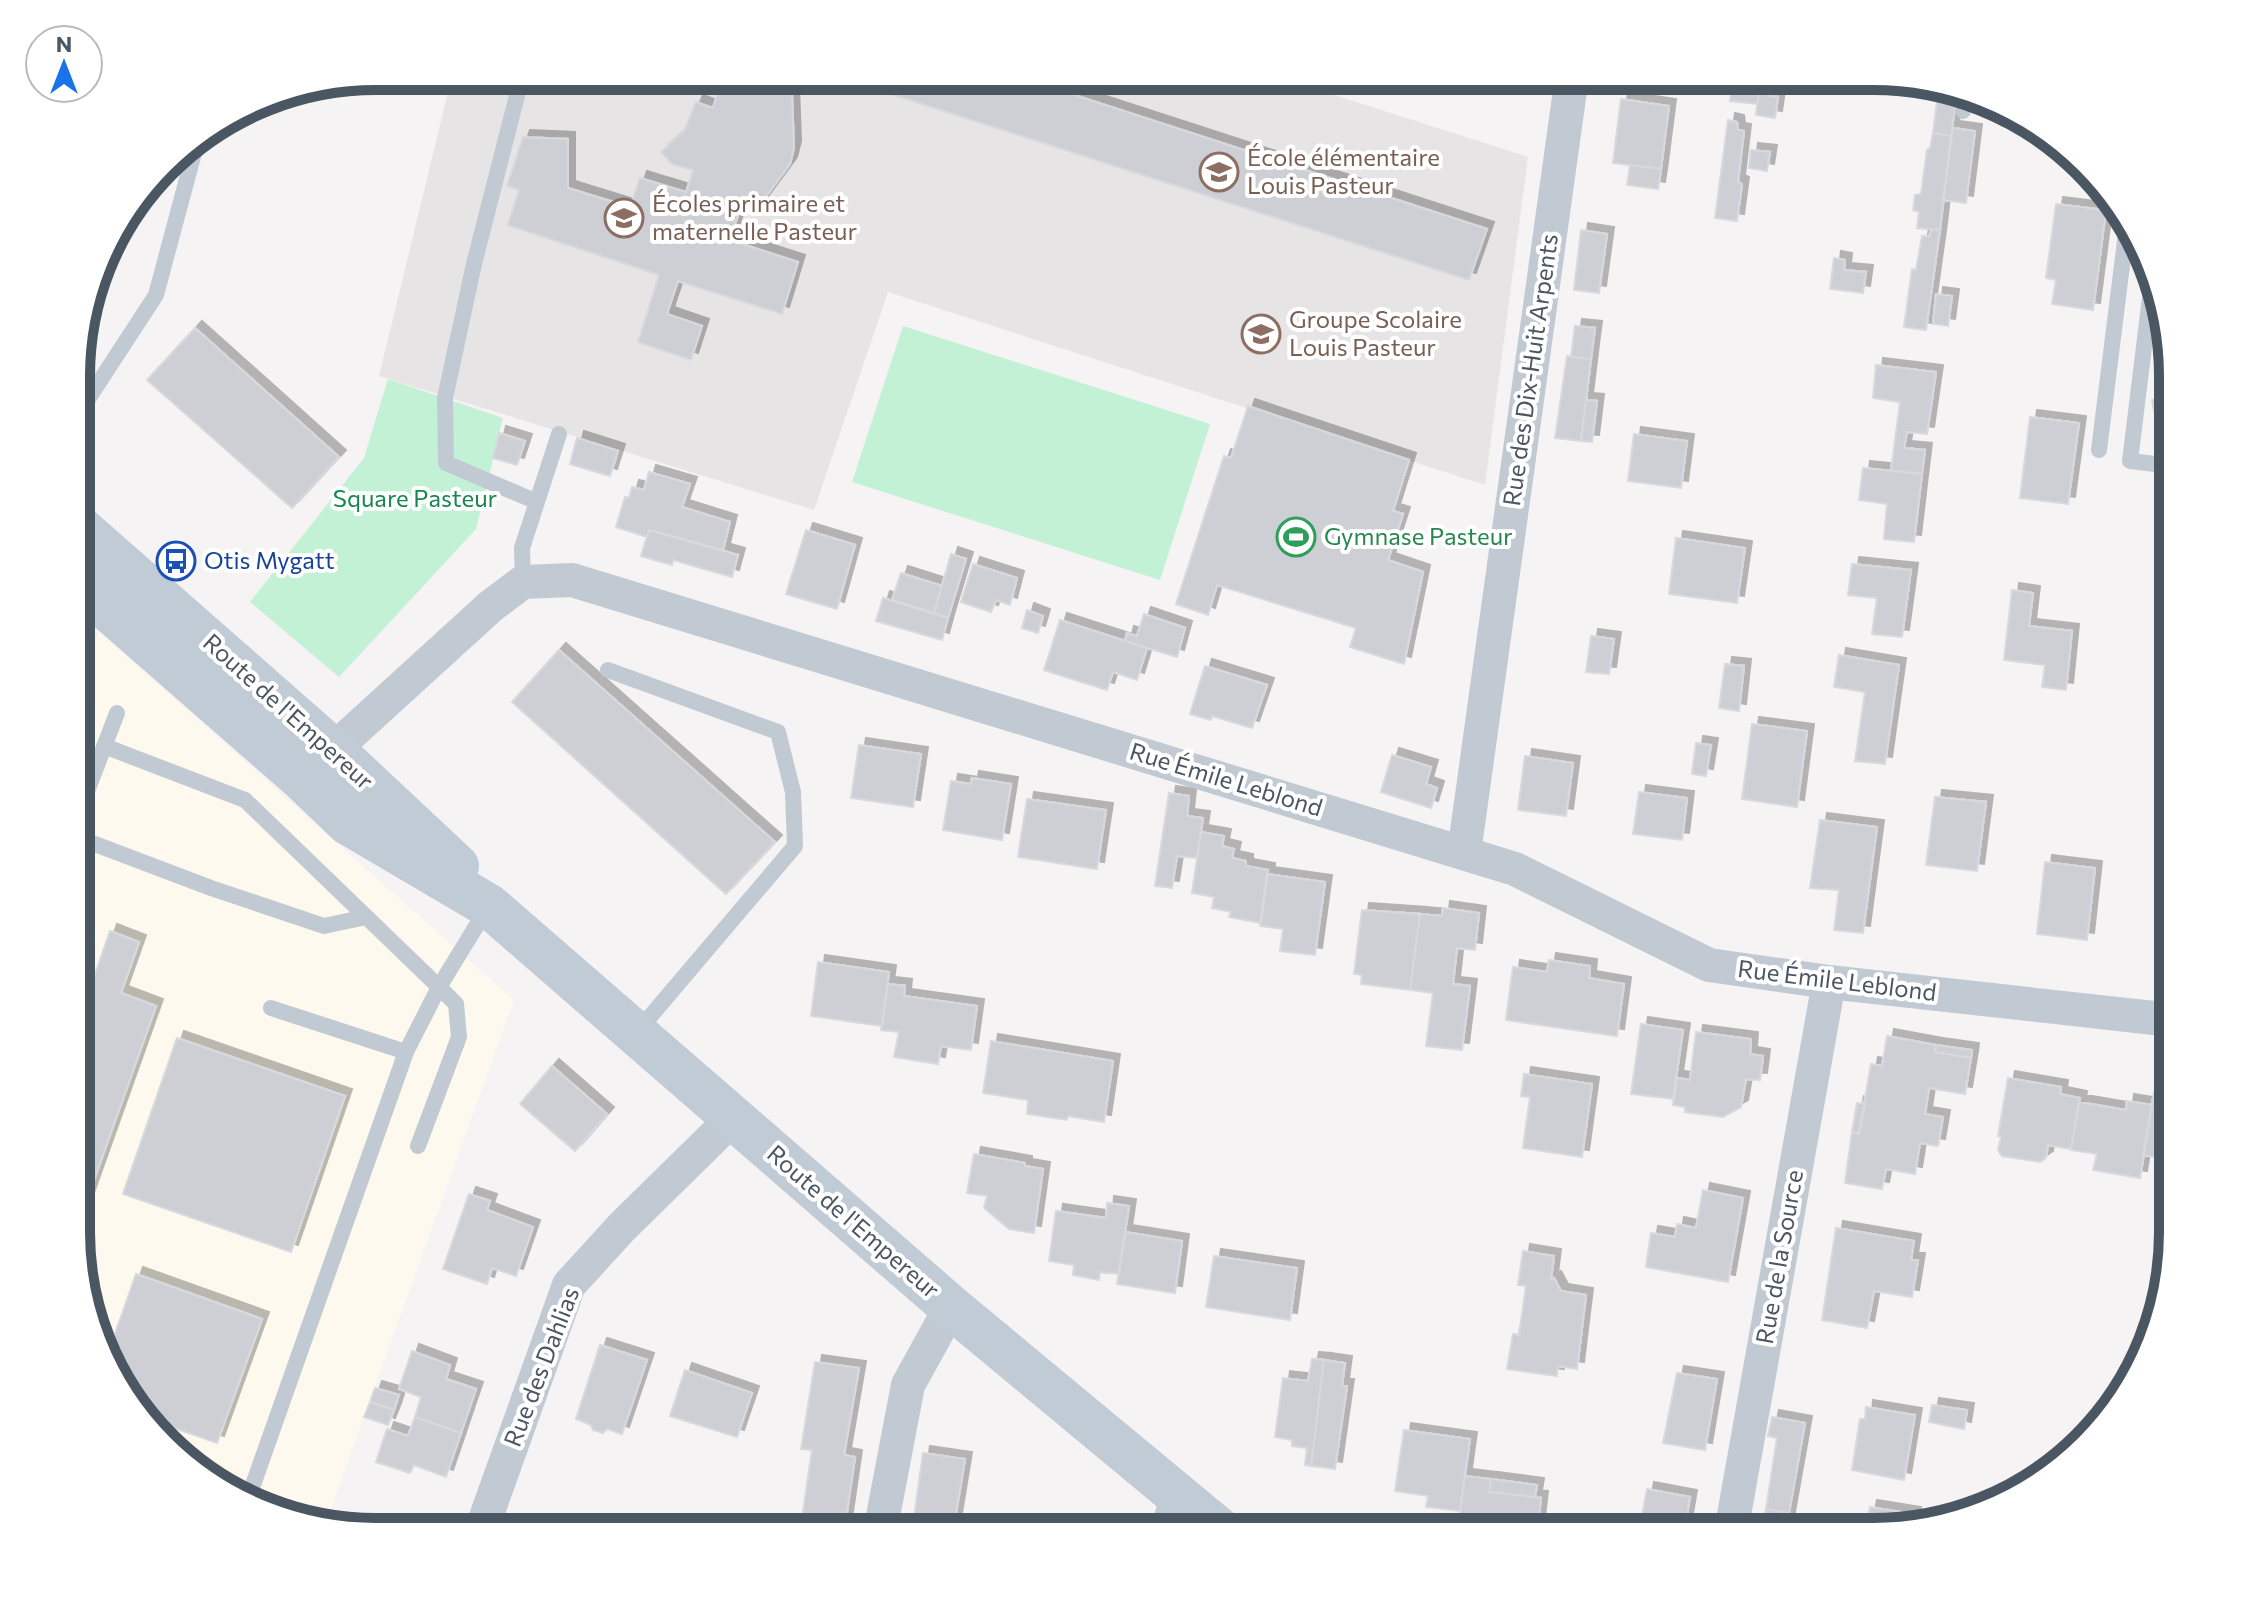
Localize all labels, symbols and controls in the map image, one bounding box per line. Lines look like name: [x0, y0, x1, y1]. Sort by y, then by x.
north arrow: [24, 24, 104, 104]
text: N: [56, 30, 72, 57]
place label: École élémentaire Louis Pasteur: [1247, 142, 1440, 199]
school or university icon: École élémentaire Louis Pasteur: [1198, 151, 1240, 193]
place label: Écoles primaire et maternelle Pasteur: [652, 188, 857, 245]
school or university icon: Écoles primaire et maternelle Pasteur: [603, 197, 645, 239]
street label: Rue des Dix-Huit Arpents: [1496, 232, 1563, 508]
place label: Groupe Scolaire Louis Pasteur: [1289, 304, 1462, 361]
school or university icon: Groupe Scolaire Louis Pasteur: [1240, 313, 1282, 355]
park label: Square Pasteur: [333, 483, 498, 512]
sports icon: Gymnase Pasteur: [1275, 516, 1317, 558]
place label: Gymnase Pasteur: [1324, 521, 1513, 550]
bus stop icon: Otis Mygatt: [155, 540, 197, 582]
place label: Otis Mygatt: [204, 545, 335, 574]
street label: Route de l'Empereur: [198, 627, 380, 795]
street label: Rue Émile Leblond: [1127, 735, 1326, 822]
street label: Rue Émile Leblond: [1736, 953, 1938, 1006]
street label: Route de l'Empereur: [762, 1138, 946, 1304]
street label: Rue de la Source: [1749, 1167, 1808, 1346]
street label: Rue des Dahlias: [497, 1283, 584, 1450]

